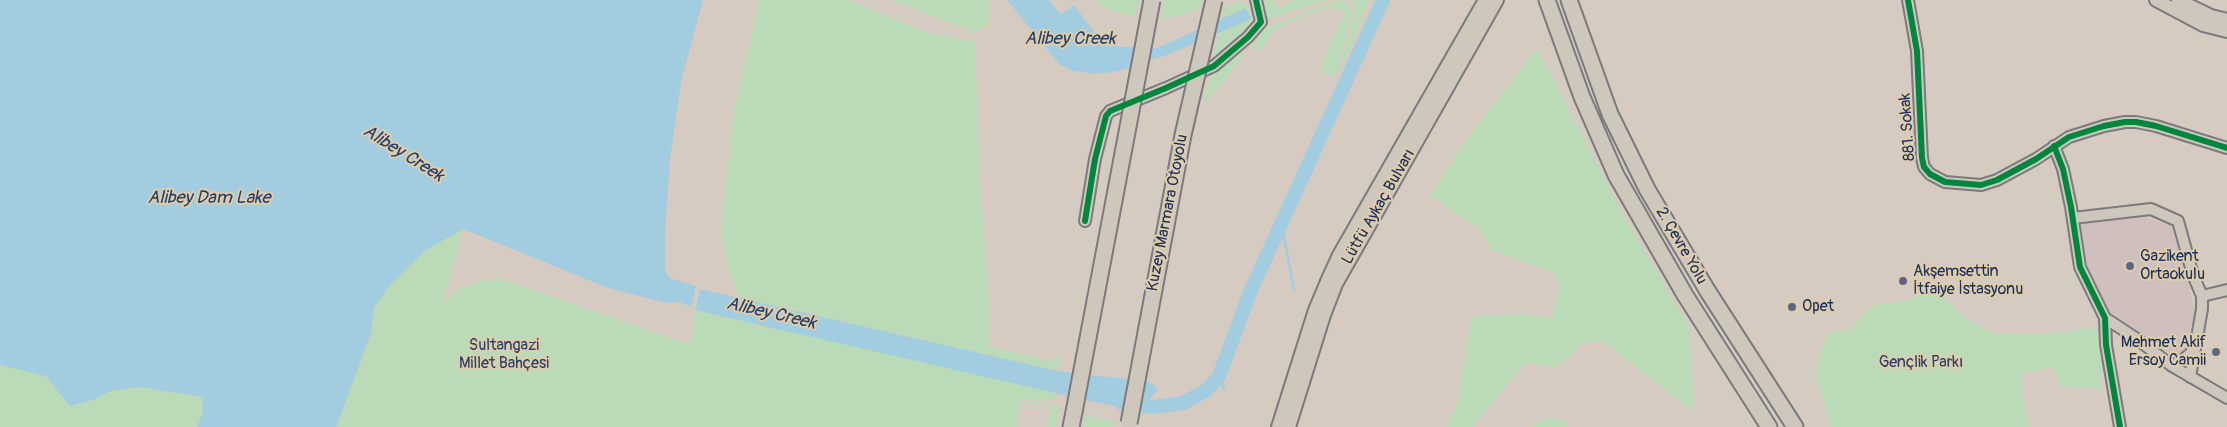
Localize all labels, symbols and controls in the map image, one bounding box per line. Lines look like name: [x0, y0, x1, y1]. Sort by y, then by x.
water label: Alibey Creek: [1025, 28, 1115, 50]
street label: 881. Sokak: [1896, 92, 1920, 162]
water label: Alibey Creek: [359, 121, 447, 187]
street label: Kuzey Marmara Otoyolu: [1143, 133, 1193, 293]
street label: Lütfü Aykaç Bulvarı: [1338, 146, 1420, 268]
water label: Alibey Dam Lake: [148, 187, 270, 209]
street label: 2. Çevre Yolu: [1651, 204, 1711, 288]
place label: Gazikent Ortaokulu: [2140, 247, 2205, 285]
marker: Gazikent Ortaokulu: [2124, 260, 2136, 272]
place label: Akşemsettin İtfaiye İstasyonu: [1913, 262, 2023, 300]
marker: Akşemsettin İtfaiye İstasyonu: [1897, 275, 1909, 287]
water label: Alibey Creek: [724, 293, 818, 335]
place label: Opet: [1802, 297, 1834, 317]
marker: Opet: [1786, 301, 1798, 313]
place label: Mehmet Akif Ersoy Camii: [2121, 333, 2206, 371]
park label: Sultangazi Millet Bahçesi: [459, 336, 549, 374]
marker: Mehmet Akif Ersoy Camii: [2210, 346, 2222, 358]
park label: Gençlik Parkı: [1879, 353, 1963, 373]

